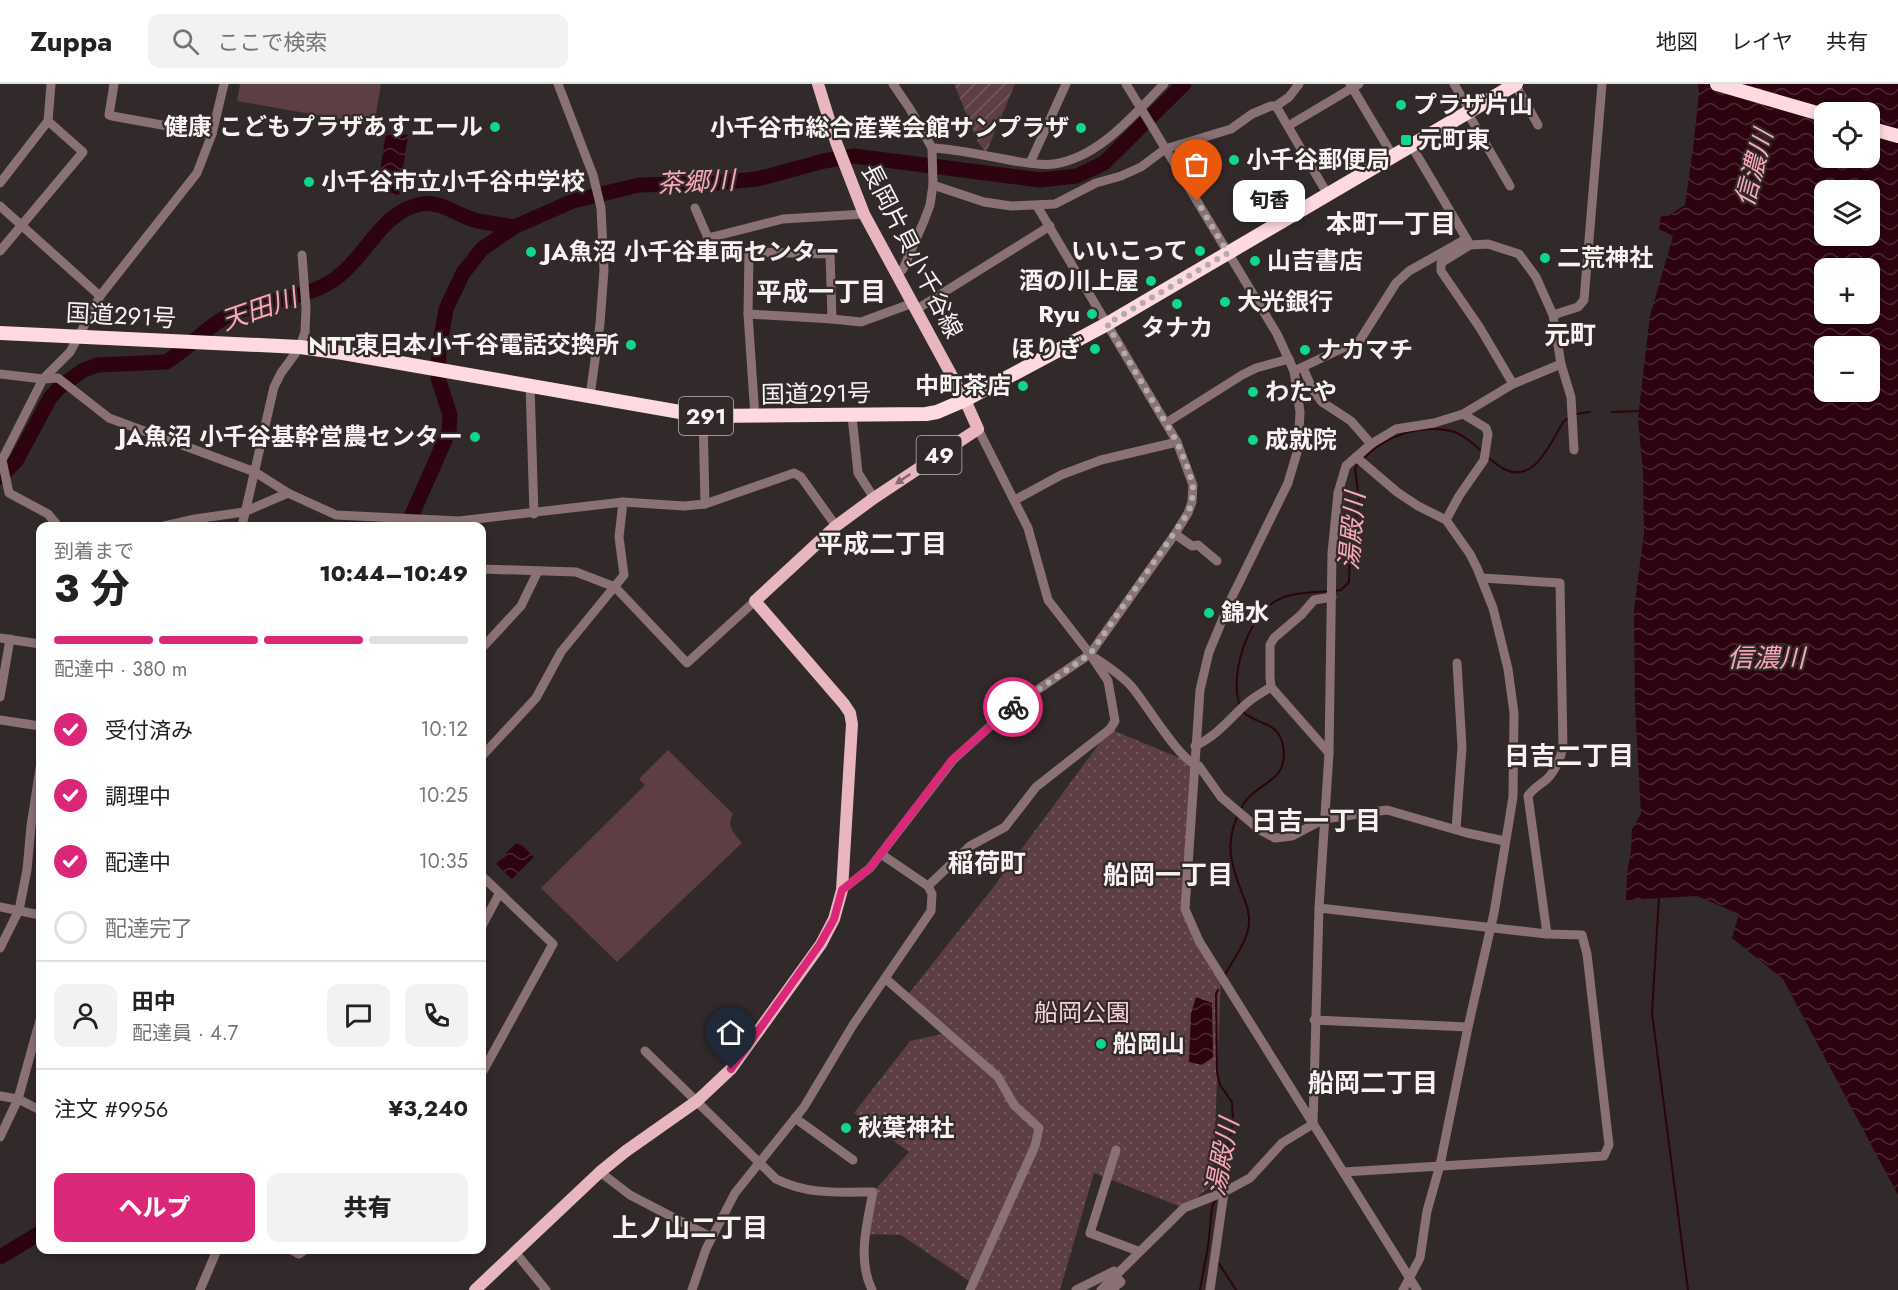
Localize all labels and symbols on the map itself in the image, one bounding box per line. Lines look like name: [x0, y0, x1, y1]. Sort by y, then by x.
place label: プラザ片山: [1413, 87, 1533, 122]
marker: プラザ片山: [1394, 98, 1408, 112]
place label: 健康 こどもプラザあすエール: [164, 109, 483, 144]
place label: 小千谷市総合産業会館サンプラザ: [710, 110, 1069, 145]
marker: 健康 こどもプラザあすエール: [488, 120, 502, 134]
marker: 小千谷市総合産業会館サンプラザ: [1074, 121, 1088, 135]
place label: 元町東: [1418, 122, 1490, 157]
water label: 信濃川: [1726, 123, 1783, 211]
marker: 元町東: [1399, 133, 1413, 147]
pin: [1171, 139, 1222, 201]
place label: 小千谷郵便局: [1246, 142, 1390, 177]
marker: 小千谷郵便局: [1227, 153, 1241, 167]
street label: 長岡片貝小千谷線: [853, 157, 972, 344]
water label: 茶郷川: [656, 161, 739, 203]
place label: 小千谷市立小千谷中学校: [321, 164, 585, 199]
marker: 小千谷市立小千谷中学校: [302, 175, 316, 189]
callout: 旬香: [1233, 180, 1305, 222]
district label: 本町一丁目: [1326, 205, 1456, 243]
place label: いいこって: [1071, 233, 1188, 268]
place label: JA魚沼 小千谷車両センター: [539, 234, 840, 269]
place label: 二荒神社: [1557, 240, 1653, 275]
place label: 山吉書店: [1267, 243, 1363, 278]
marker: いいこって: [1193, 244, 1207, 258]
marker: JA魚沼 小千谷車両センター: [524, 245, 538, 259]
marker: 二荒神社: [1538, 251, 1552, 265]
marker: 山吉書店: [1248, 254, 1262, 268]
place label: 酒の川上屋: [1019, 263, 1139, 298]
district label: 平成一丁目: [756, 273, 886, 311]
marker: 酒の川上屋: [1144, 274, 1158, 288]
water label: 天田川: [216, 277, 305, 340]
place label: 大光銀行: [1237, 284, 1333, 319]
street label: 国道291号: [65, 295, 177, 336]
marker: 大光銀行: [1218, 295, 1232, 309]
place label: Ryu: [1038, 296, 1080, 331]
marker: タナカ: [1170, 297, 1184, 311]
marker: Ryu: [1085, 307, 1099, 321]
place label: タナカ: [1141, 310, 1213, 345]
district label: 元町: [1544, 316, 1596, 354]
place label: NTT東日本小千谷電話交換所: [308, 327, 619, 362]
place label: ほりぎ: [1011, 331, 1083, 366]
place label: ナカマチ: [1317, 332, 1413, 367]
marker: NTT東日本小千谷電話交換所: [624, 338, 638, 352]
marker: ほりぎ: [1088, 342, 1102, 356]
marker: ナカマチ: [1298, 343, 1312, 357]
place label: 中町茶店: [915, 368, 1011, 403]
place label: わたや: [1265, 374, 1337, 409]
street label: 国道291号: [761, 375, 871, 412]
marker: 中町茶店: [1016, 379, 1030, 393]
marker: わたや: [1246, 385, 1260, 399]
road number: 291: [679, 397, 733, 435]
place label: JA魚沼 小千谷基幹営農センター: [114, 419, 463, 454]
place label: 成就院: [1265, 422, 1337, 457]
marker: JA魚沼 小千谷基幹営農センター: [468, 430, 482, 444]
marker: 成就院: [1246, 433, 1260, 447]
road number: 49: [916, 436, 962, 474]
one-way arrow: [895, 473, 911, 485]
water label: 湯殿川: [1330, 488, 1375, 572]
district label: 平成二丁目: [817, 525, 947, 563]
place label: 錦水: [1221, 595, 1269, 630]
marker: 錦水: [1202, 606, 1216, 620]
water label: 信濃川: [1727, 639, 1808, 677]
courier: [983, 677, 1043, 737]
district label: 日吉二丁目: [1504, 737, 1634, 775]
district label: 日吉一丁目: [1251, 802, 1381, 840]
district label: 稲荷町: [948, 844, 1026, 882]
district label: 船岡一丁目: [1103, 856, 1233, 894]
park label: 船岡公園: [1034, 995, 1130, 1030]
pin: [705, 1007, 756, 1069]
place label: 船岡山: [1113, 1026, 1185, 1061]
marker: 船岡山: [1094, 1037, 1108, 1051]
district label: 船岡二丁目: [1308, 1064, 1438, 1102]
place label: 秋葉神社: [858, 1110, 954, 1145]
water label: 湯殿川: [1196, 1112, 1249, 1199]
marker: 秋葉神社: [839, 1121, 853, 1135]
district label: 上ノ山二丁目: [612, 1209, 768, 1247]

